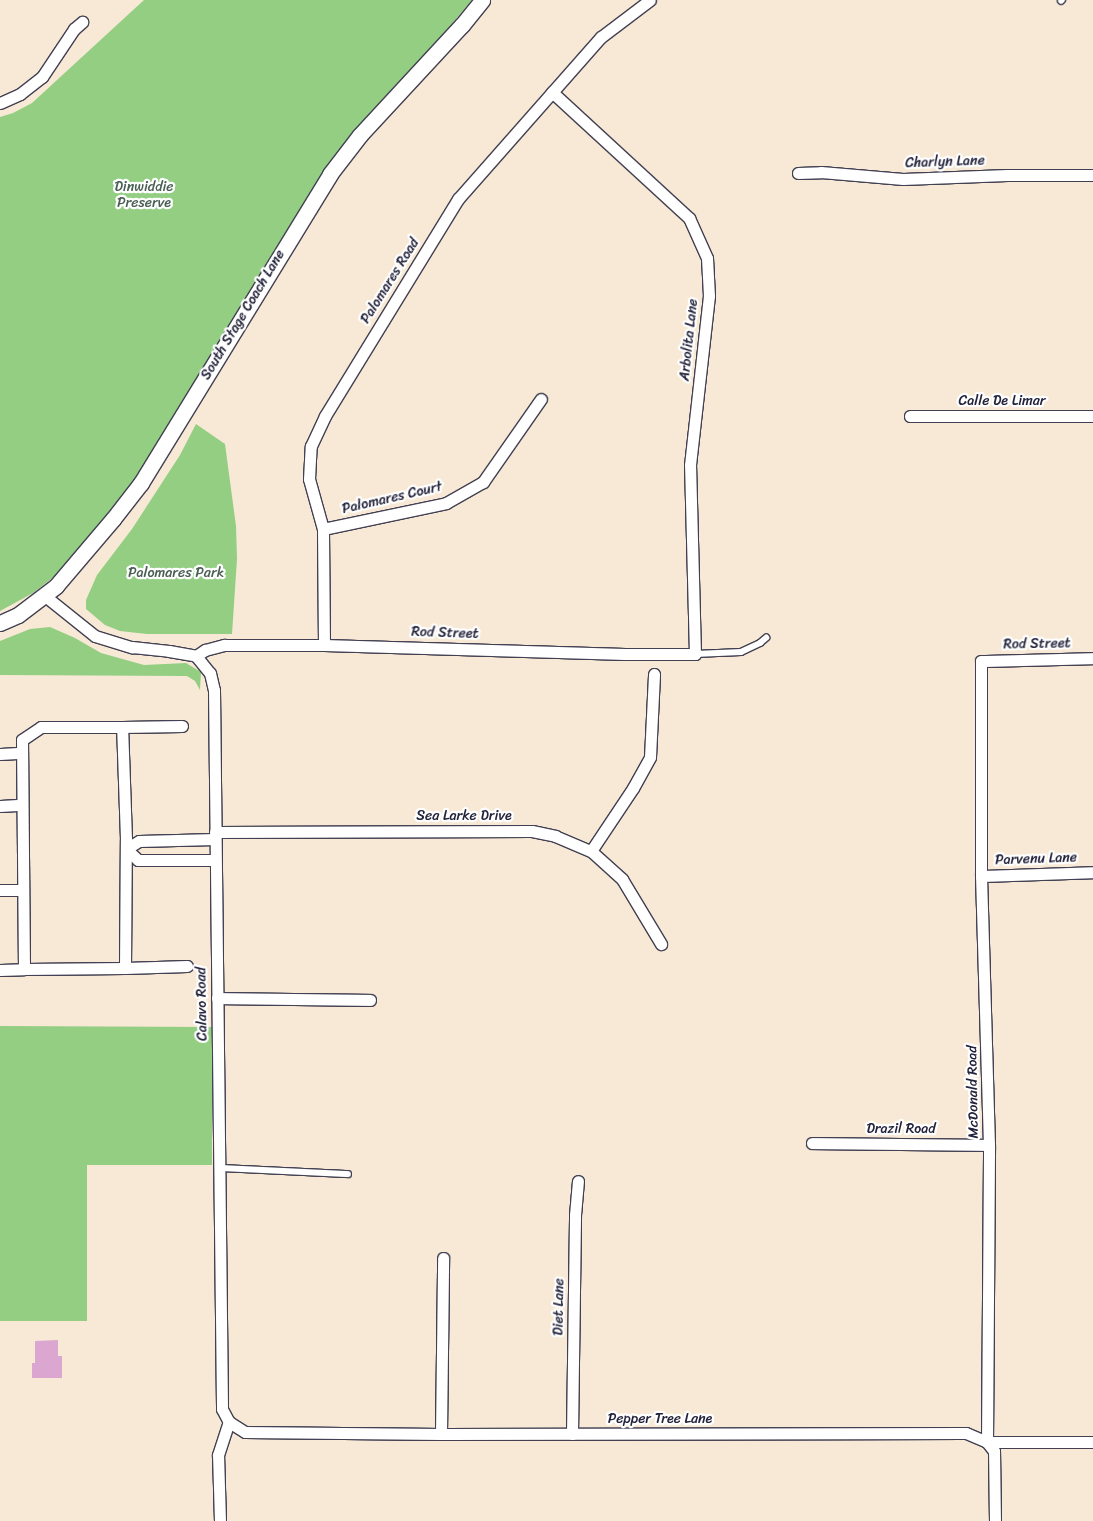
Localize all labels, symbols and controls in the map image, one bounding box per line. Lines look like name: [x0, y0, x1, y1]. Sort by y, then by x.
street label: Charlyn Lane: [905, 152, 985, 172]
park label: Dinwiddie Preserve: [114, 179, 174, 212]
street label: Palomares Road: [357, 235, 423, 327]
street label: South Stage Coach Lane: [197, 247, 289, 383]
street label: Arbolita Lane: [676, 298, 702, 382]
street label: Calle De Limar: [958, 393, 1046, 409]
street label: Palomares Court: [340, 478, 444, 518]
park label: Palomares Park: [128, 565, 224, 581]
street label: Rod Street: [411, 623, 479, 643]
street label: Rod Street: [1003, 635, 1071, 653]
street label: Sea Larke Drive: [416, 808, 512, 824]
street label: Parvenu Lane: [995, 849, 1077, 869]
street label: Calavo Road: [193, 967, 211, 1041]
street label: McDonald Road: [964, 1045, 982, 1139]
street label: Drazil Road: [866, 1121, 936, 1137]
street label: Diet Lane: [550, 1278, 568, 1336]
street label: Pepper Tree Lane: [607, 1411, 713, 1427]

